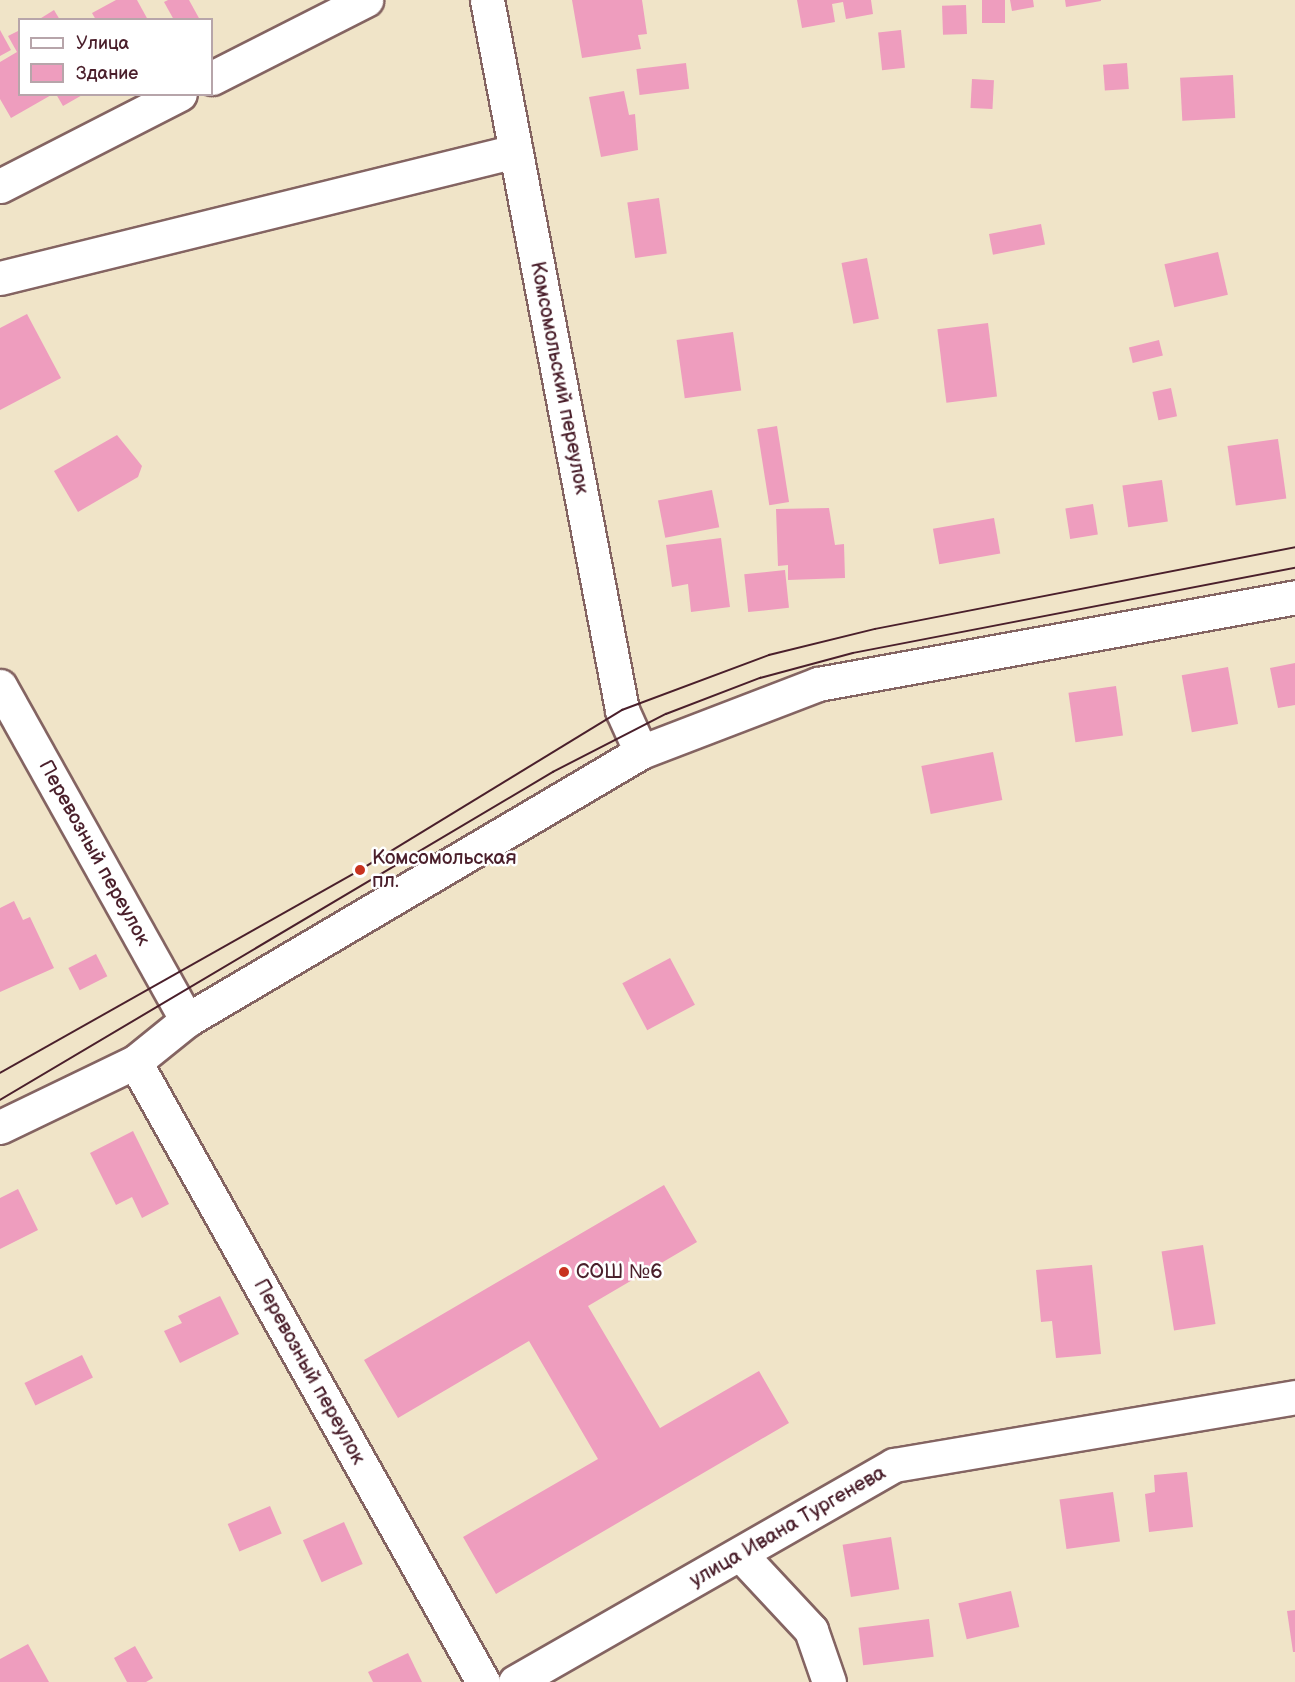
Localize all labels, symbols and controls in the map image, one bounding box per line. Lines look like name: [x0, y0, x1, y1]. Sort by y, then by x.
legend: [18, 18, 213, 96]
text: Улица: [76, 33, 129, 54]
text: Здание: [76, 63, 138, 84]
street label: Комсомольский переулок: [525, 260, 593, 496]
street label: Перевозный переулок: [33, 756, 155, 950]
place label: Комсомольская пл.: [372, 846, 516, 893]
marker: Комсомольская пл.: [353, 863, 367, 877]
place label: СОШ №6: [576, 1260, 662, 1284]
marker: СОШ №6: [557, 1265, 571, 1279]
street label: Перевозный переулок: [248, 1275, 370, 1469]
street label: улица Ивана Тургенева: [686, 1461, 890, 1593]

